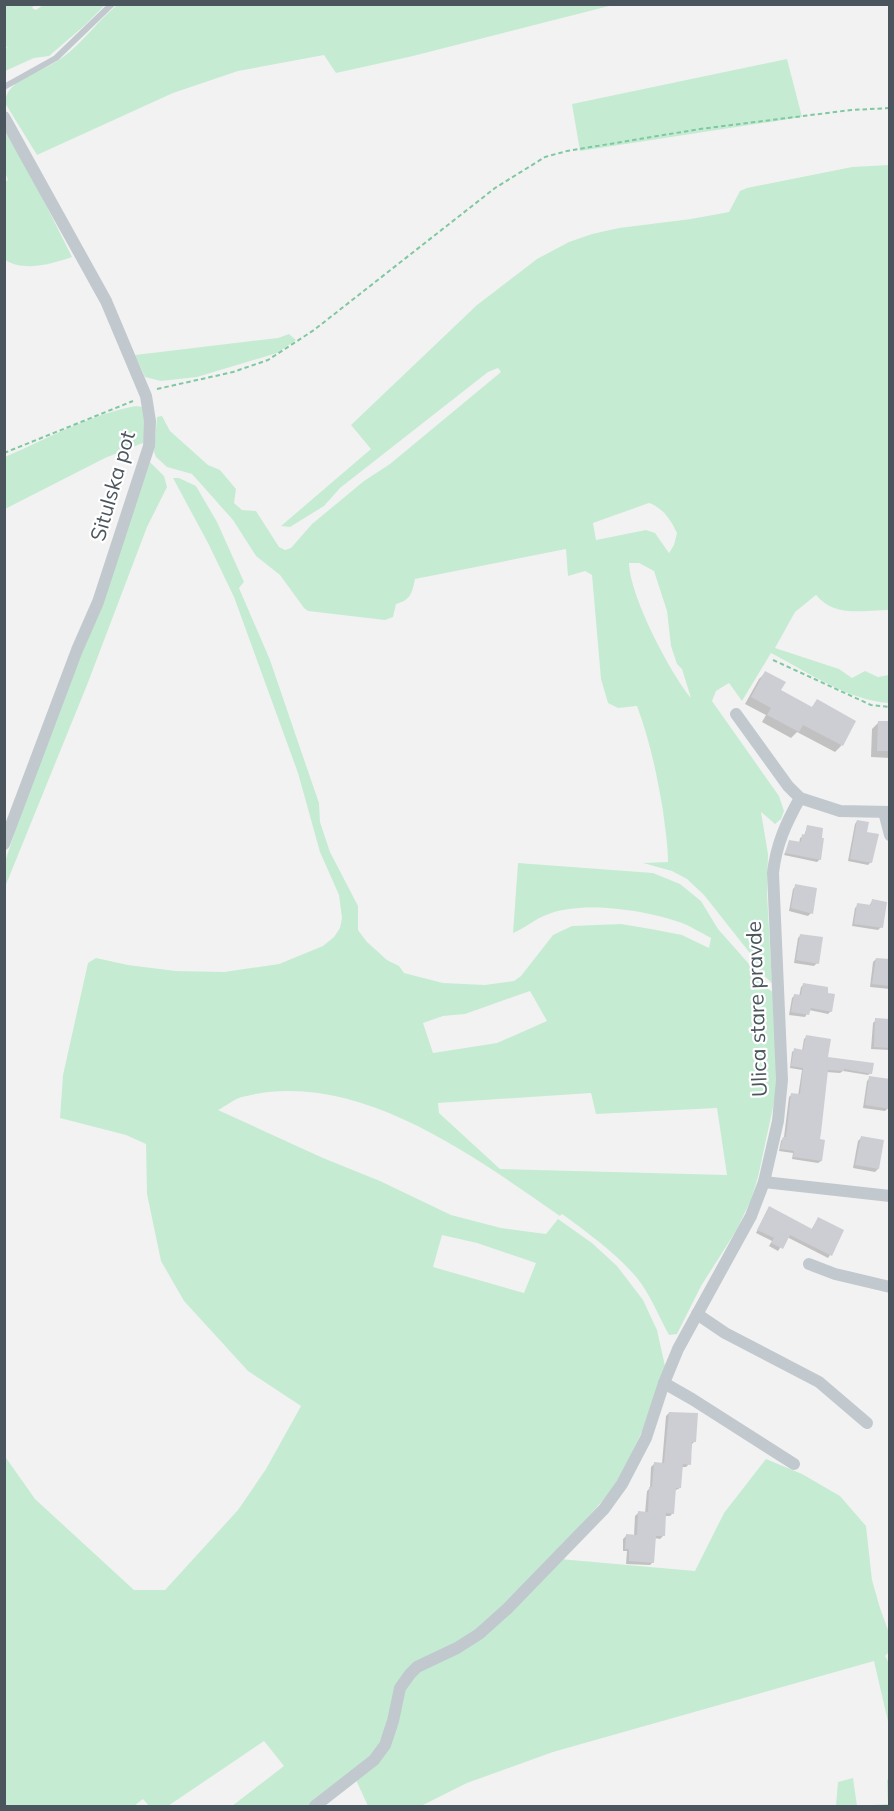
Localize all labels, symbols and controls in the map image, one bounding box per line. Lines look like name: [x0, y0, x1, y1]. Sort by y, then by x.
street label: Situlska pot: [84, 428, 140, 544]
street label: Ulica stare pravde: [740, 921, 772, 1097]

